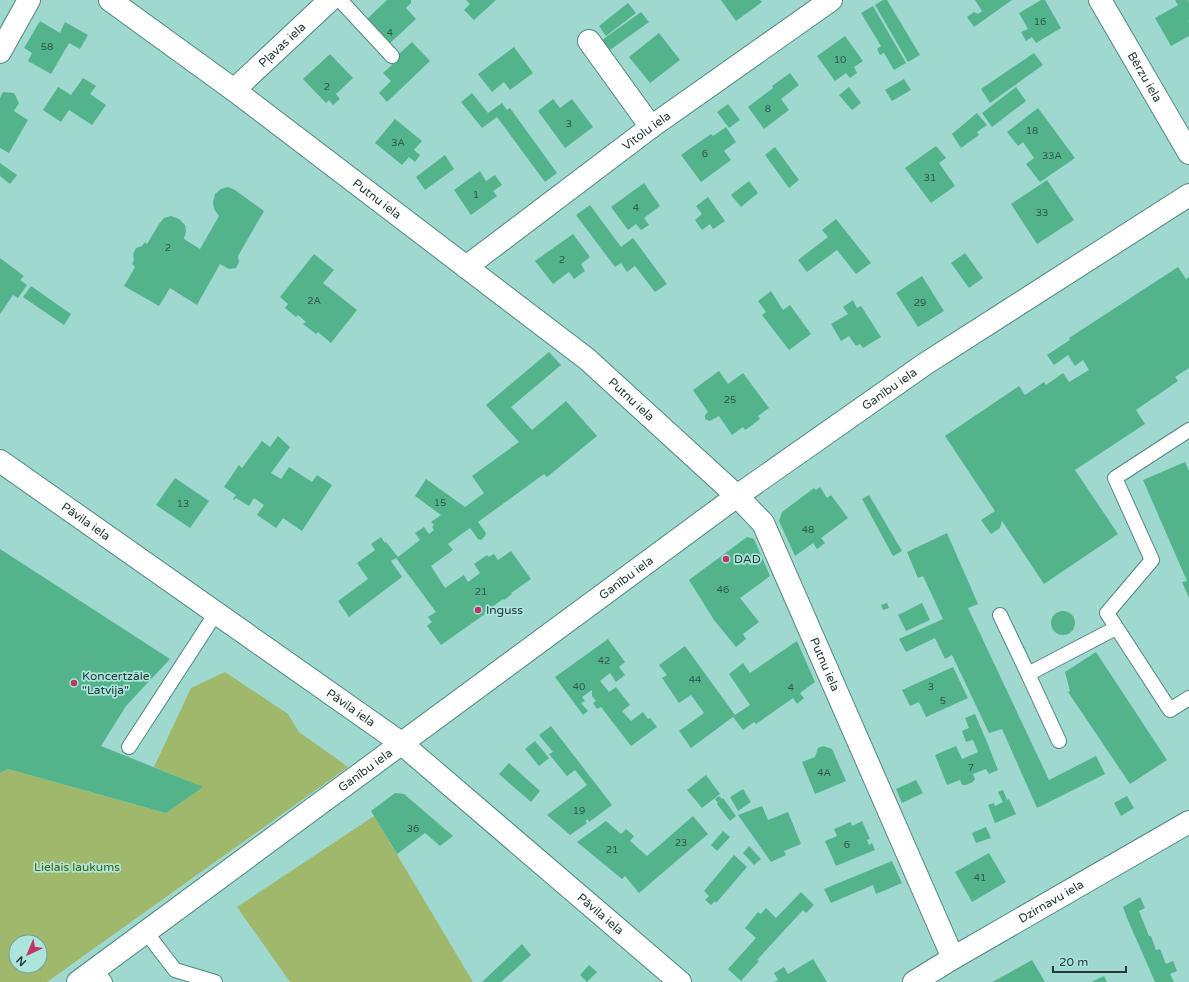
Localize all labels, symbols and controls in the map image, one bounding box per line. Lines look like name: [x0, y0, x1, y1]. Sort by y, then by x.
house number: 16: [1034, 16, 1046, 28]
street label: Pļavas iela: [256, 20, 309, 70]
house number: 4: [387, 27, 393, 39]
house number: 58: [41, 41, 53, 53]
street label: Bērzu iela: [1125, 49, 1165, 104]
house number: 10: [834, 54, 846, 66]
house number: 2: [324, 81, 330, 93]
house number: 8: [765, 103, 771, 115]
street label: Vītolu iela: [620, 109, 673, 153]
house number: 3: [566, 118, 572, 130]
house number: 18: [1026, 125, 1038, 137]
house number: 3A: [391, 137, 405, 149]
house number: 6: [702, 148, 708, 160]
house number: 33A: [1042, 150, 1062, 162]
house number: 31: [924, 172, 936, 184]
street label: Putnu iela: [350, 176, 404, 222]
house number: 1: [473, 189, 479, 201]
house number: 4: [633, 202, 639, 214]
house number: 33: [1036, 207, 1048, 219]
house number: 2: [165, 242, 171, 254]
house number: 2: [559, 254, 565, 266]
house number: 2A: [307, 295, 321, 307]
house number: 29: [914, 297, 926, 309]
street label: Ganību iela: [859, 365, 919, 413]
street label: Putnu iela: [605, 375, 657, 424]
house number: 25: [724, 394, 736, 406]
house number: 15: [434, 497, 446, 509]
house number: 13: [177, 498, 189, 510]
street label: Pāvila iela: [59, 500, 113, 543]
house number: 48: [802, 524, 814, 536]
place label: DAD: [734, 552, 761, 566]
street label: Ganību iela: [596, 553, 656, 602]
marker: DAD: [721, 554, 731, 564]
house number: 46: [717, 584, 729, 596]
house number: 21: [475, 586, 487, 598]
place label: Inguss: [486, 603, 523, 617]
marker: Inguss: [473, 605, 483, 615]
street label: Putnu iela: [807, 635, 843, 693]
house number: 42: [598, 655, 610, 667]
place label: Koncertzāle "Latvija": [82, 669, 150, 697]
house number: 44: [689, 674, 701, 686]
marker: Koncertzāle "Latvija": [69, 678, 79, 688]
house number: 40: [573, 681, 585, 693]
house number: 3: [928, 681, 934, 693]
house number: 4: [788, 682, 794, 694]
street label: Pāvila iela: [324, 686, 378, 730]
house number: 5: [940, 695, 946, 707]
street label: Ganību iela: [336, 746, 395, 795]
house number: 7: [968, 762, 974, 774]
house number: 4A: [817, 767, 831, 779]
house number: 19: [573, 805, 585, 817]
house number: 36: [407, 823, 419, 835]
house number: 23: [675, 837, 687, 849]
house number: 6: [844, 839, 850, 851]
house number: 21: [606, 844, 618, 856]
park label: Lielais laukums: [34, 860, 120, 874]
house number: 41: [974, 872, 986, 884]
street label: Dzirnavu iela: [1016, 877, 1086, 926]
street label: Pāvila iela: [575, 890, 626, 938]
north arrow: [8, 934, 48, 974]
scale bar: [1053, 948, 1126, 974]
text: N: [14, 953, 29, 969]
text: 20 m: [1059, 955, 1088, 969]

